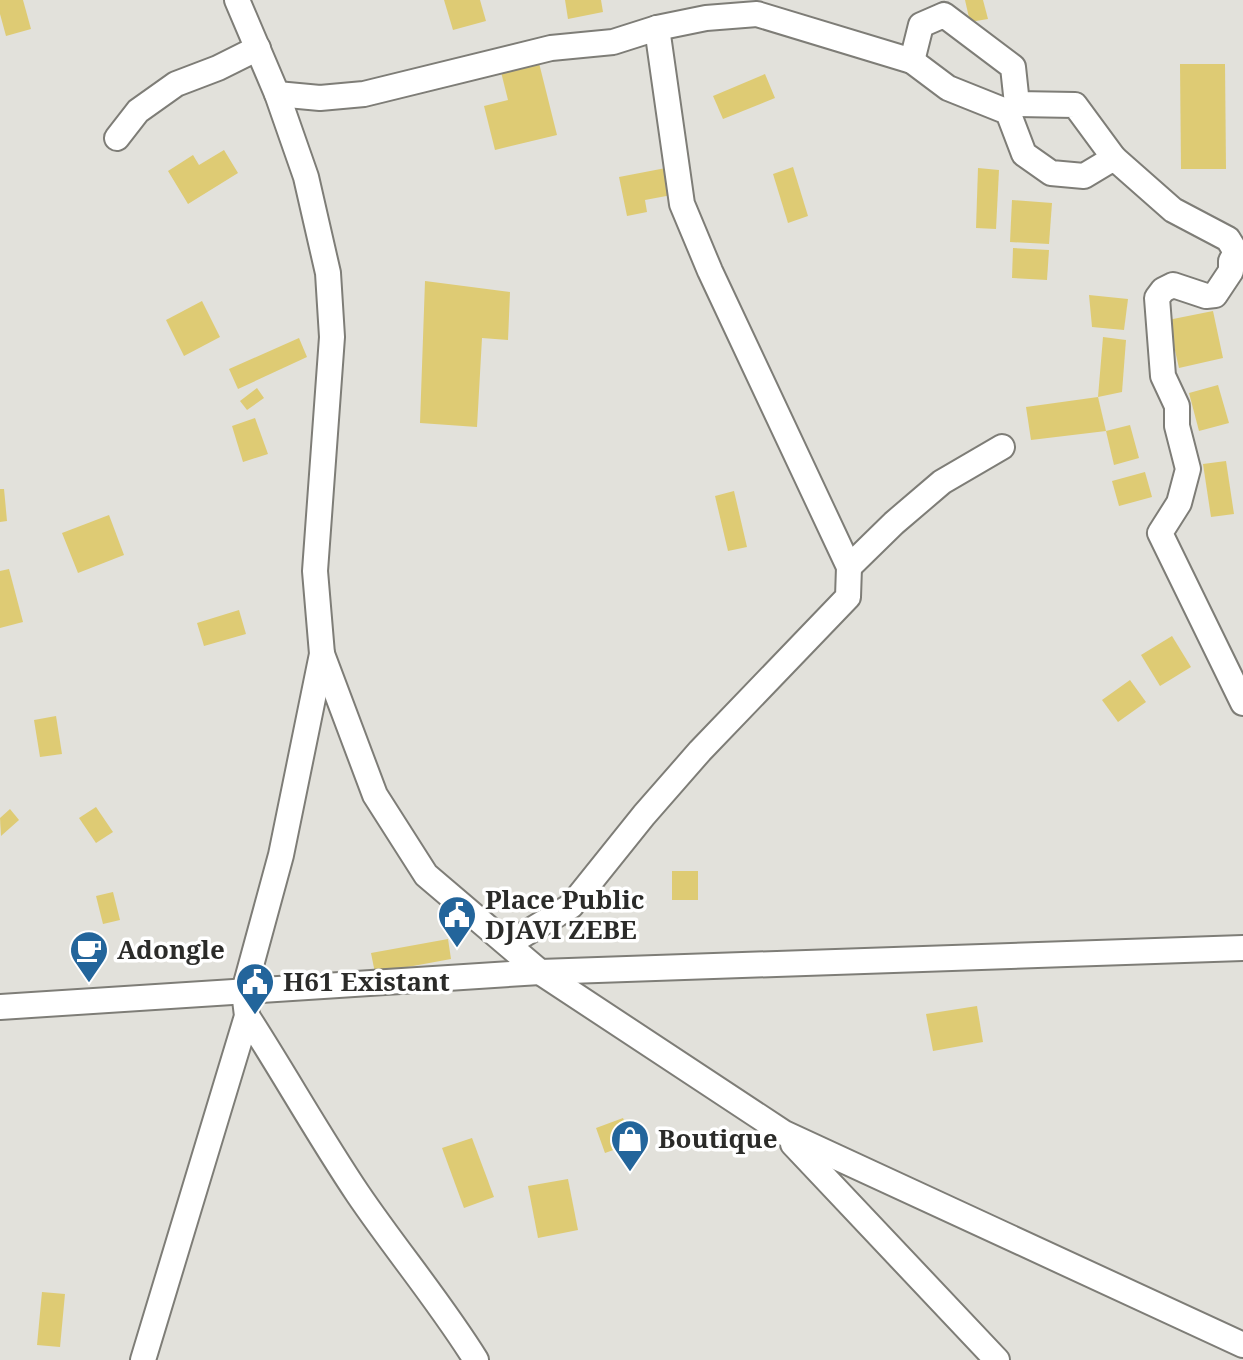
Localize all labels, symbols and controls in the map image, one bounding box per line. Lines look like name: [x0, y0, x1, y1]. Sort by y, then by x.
place label: Place Public DJAVI ZEBE: [485, 881, 644, 947]
public building icon: Place Public DJAVI ZEBE: [436, 894, 478, 949]
cafe icon: Adongle: [68, 929, 110, 984]
place label: Adongle: [117, 931, 225, 967]
public building icon: H61 Existant: [234, 961, 276, 1016]
place label: H61 Existant: [283, 963, 450, 999]
shop icon: Boutique: [609, 1118, 651, 1173]
place label: Boutique: [658, 1120, 778, 1156]

